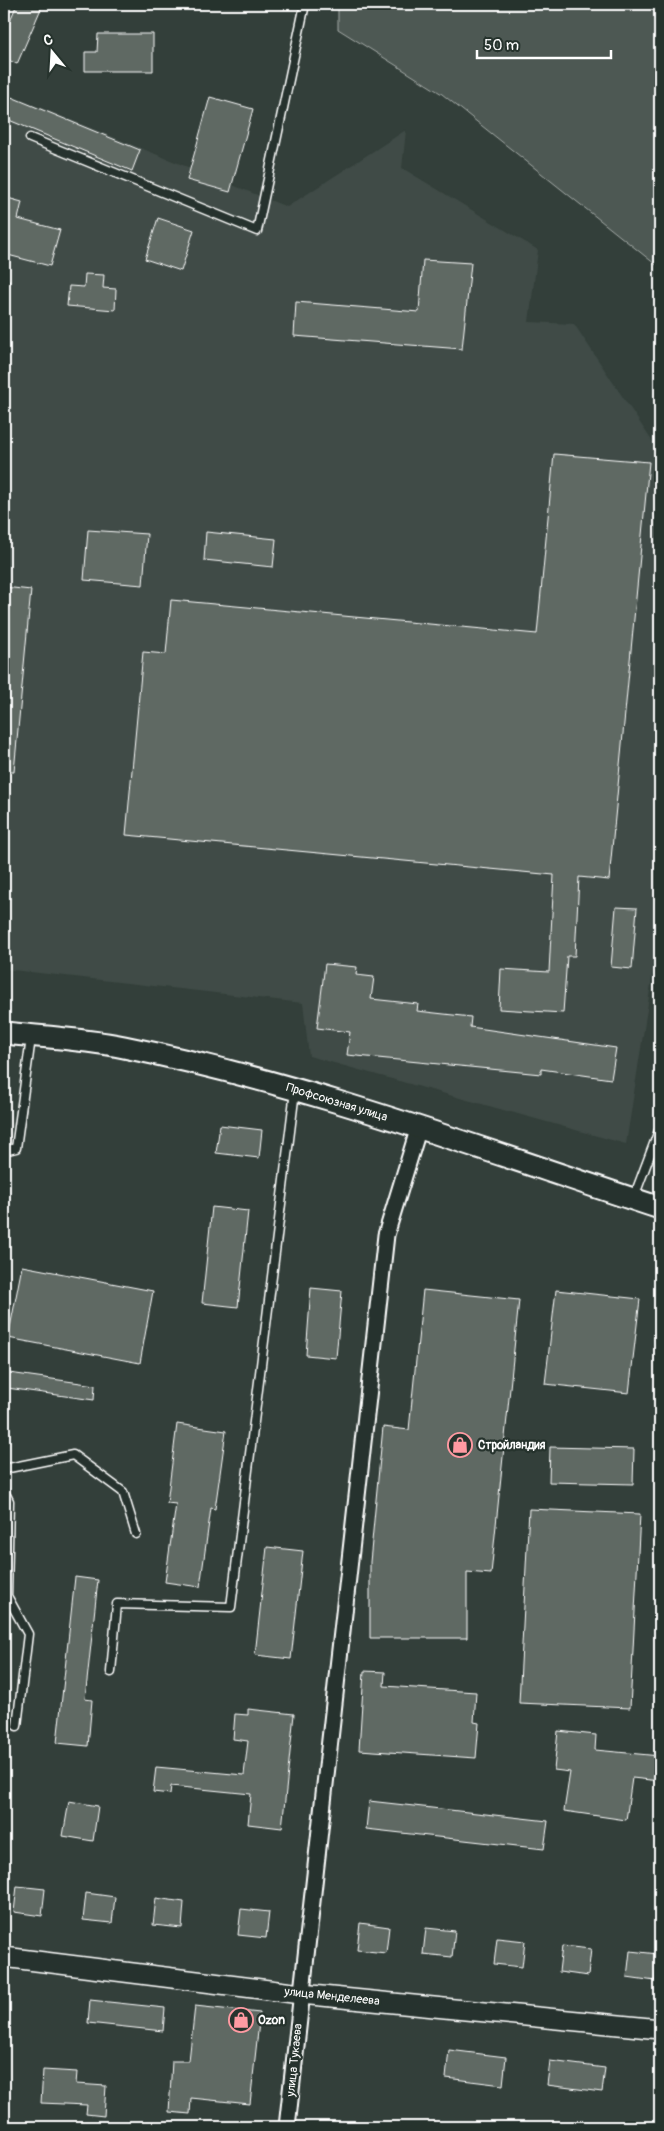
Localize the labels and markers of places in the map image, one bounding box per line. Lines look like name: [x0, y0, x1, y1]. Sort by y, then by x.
shop icon: Стройландия: [447, 1432, 473, 1458]
place label: Стройландия: [478, 1438, 546, 1453]
shop icon: Ozon: [228, 2007, 254, 2033]
place label: Ozon: [258, 2013, 285, 2028]

